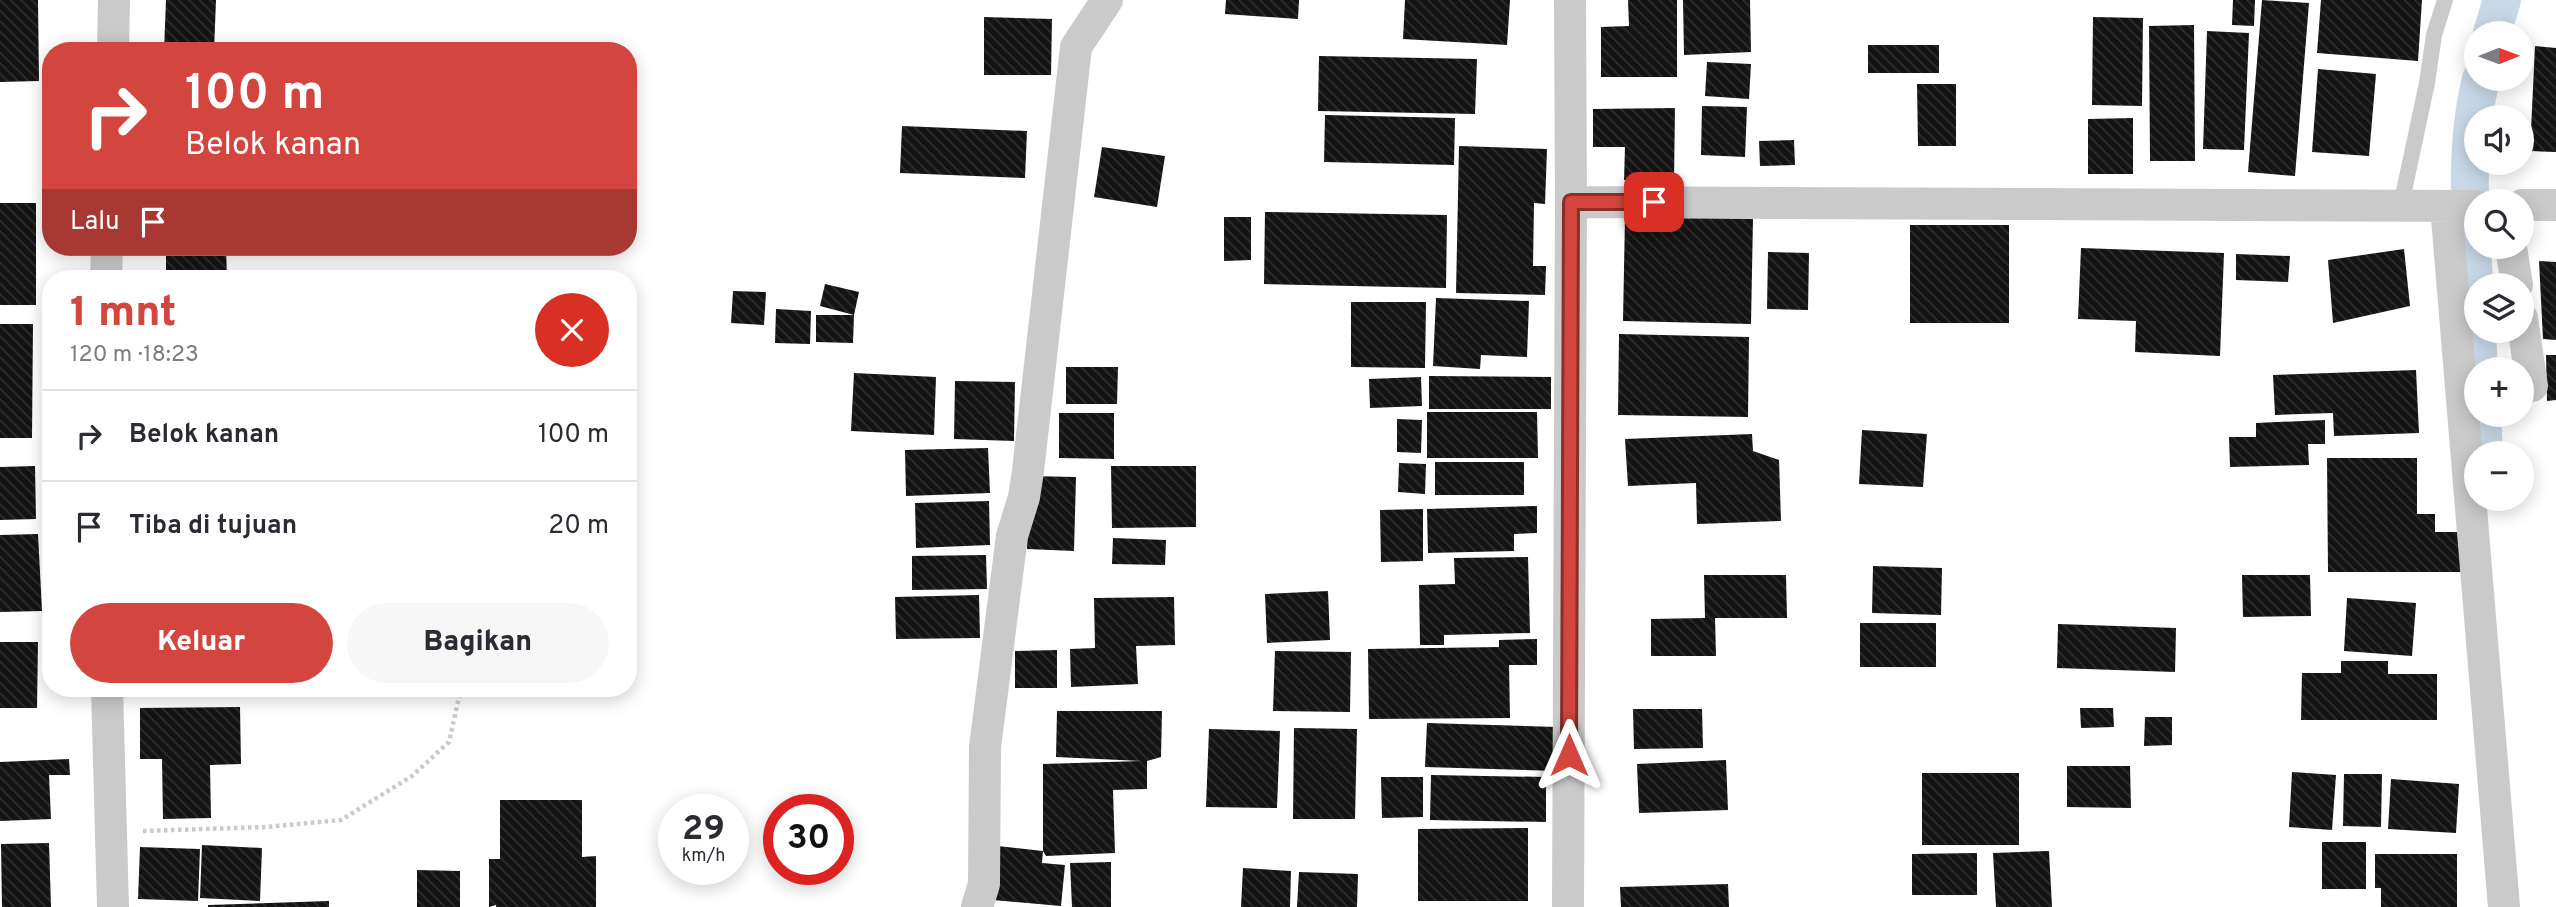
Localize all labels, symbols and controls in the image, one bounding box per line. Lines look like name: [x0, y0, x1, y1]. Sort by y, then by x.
north arrow: [2464, 21, 2534, 91]
map controls: [2464, 21, 2534, 511]
text: 100 m: [185, 65, 324, 127]
icon: right: [70, 70, 161, 161]
button: sound: [2464, 105, 2534, 175]
text: Belok kanan: [185, 126, 361, 166]
pin: [1624, 172, 1684, 232]
icon: arrive: [1635, 183, 1673, 221]
button: search: [2464, 189, 2534, 259]
icon: arrive: [134, 203, 172, 241]
text: Lalu: [70, 206, 120, 239]
button: layers: [2464, 273, 2534, 343]
text: 1 mnt: [70, 288, 177, 341]
button: close: [535, 293, 609, 367]
text: 120 m · 18:23: [70, 341, 199, 370]
button: +: [2464, 357, 2534, 427]
icon: right: [70, 417, 108, 455]
text: Belok kanan: [129, 419, 279, 452]
text: 100 m: [538, 419, 609, 452]
button: −: [2464, 441, 2534, 511]
icon: arrive: [70, 508, 108, 546]
text: Tiba di tujuan: [129, 510, 297, 543]
text: 20 m: [548, 510, 609, 543]
button: Keluar: [70, 603, 333, 683]
button: Bagikan: [347, 603, 609, 683]
position arrow: [1532, 718, 1606, 792]
speed limit sign: 30: [763, 794, 854, 885]
text: 29: [682, 808, 725, 852]
text: km/h: [682, 845, 725, 868]

